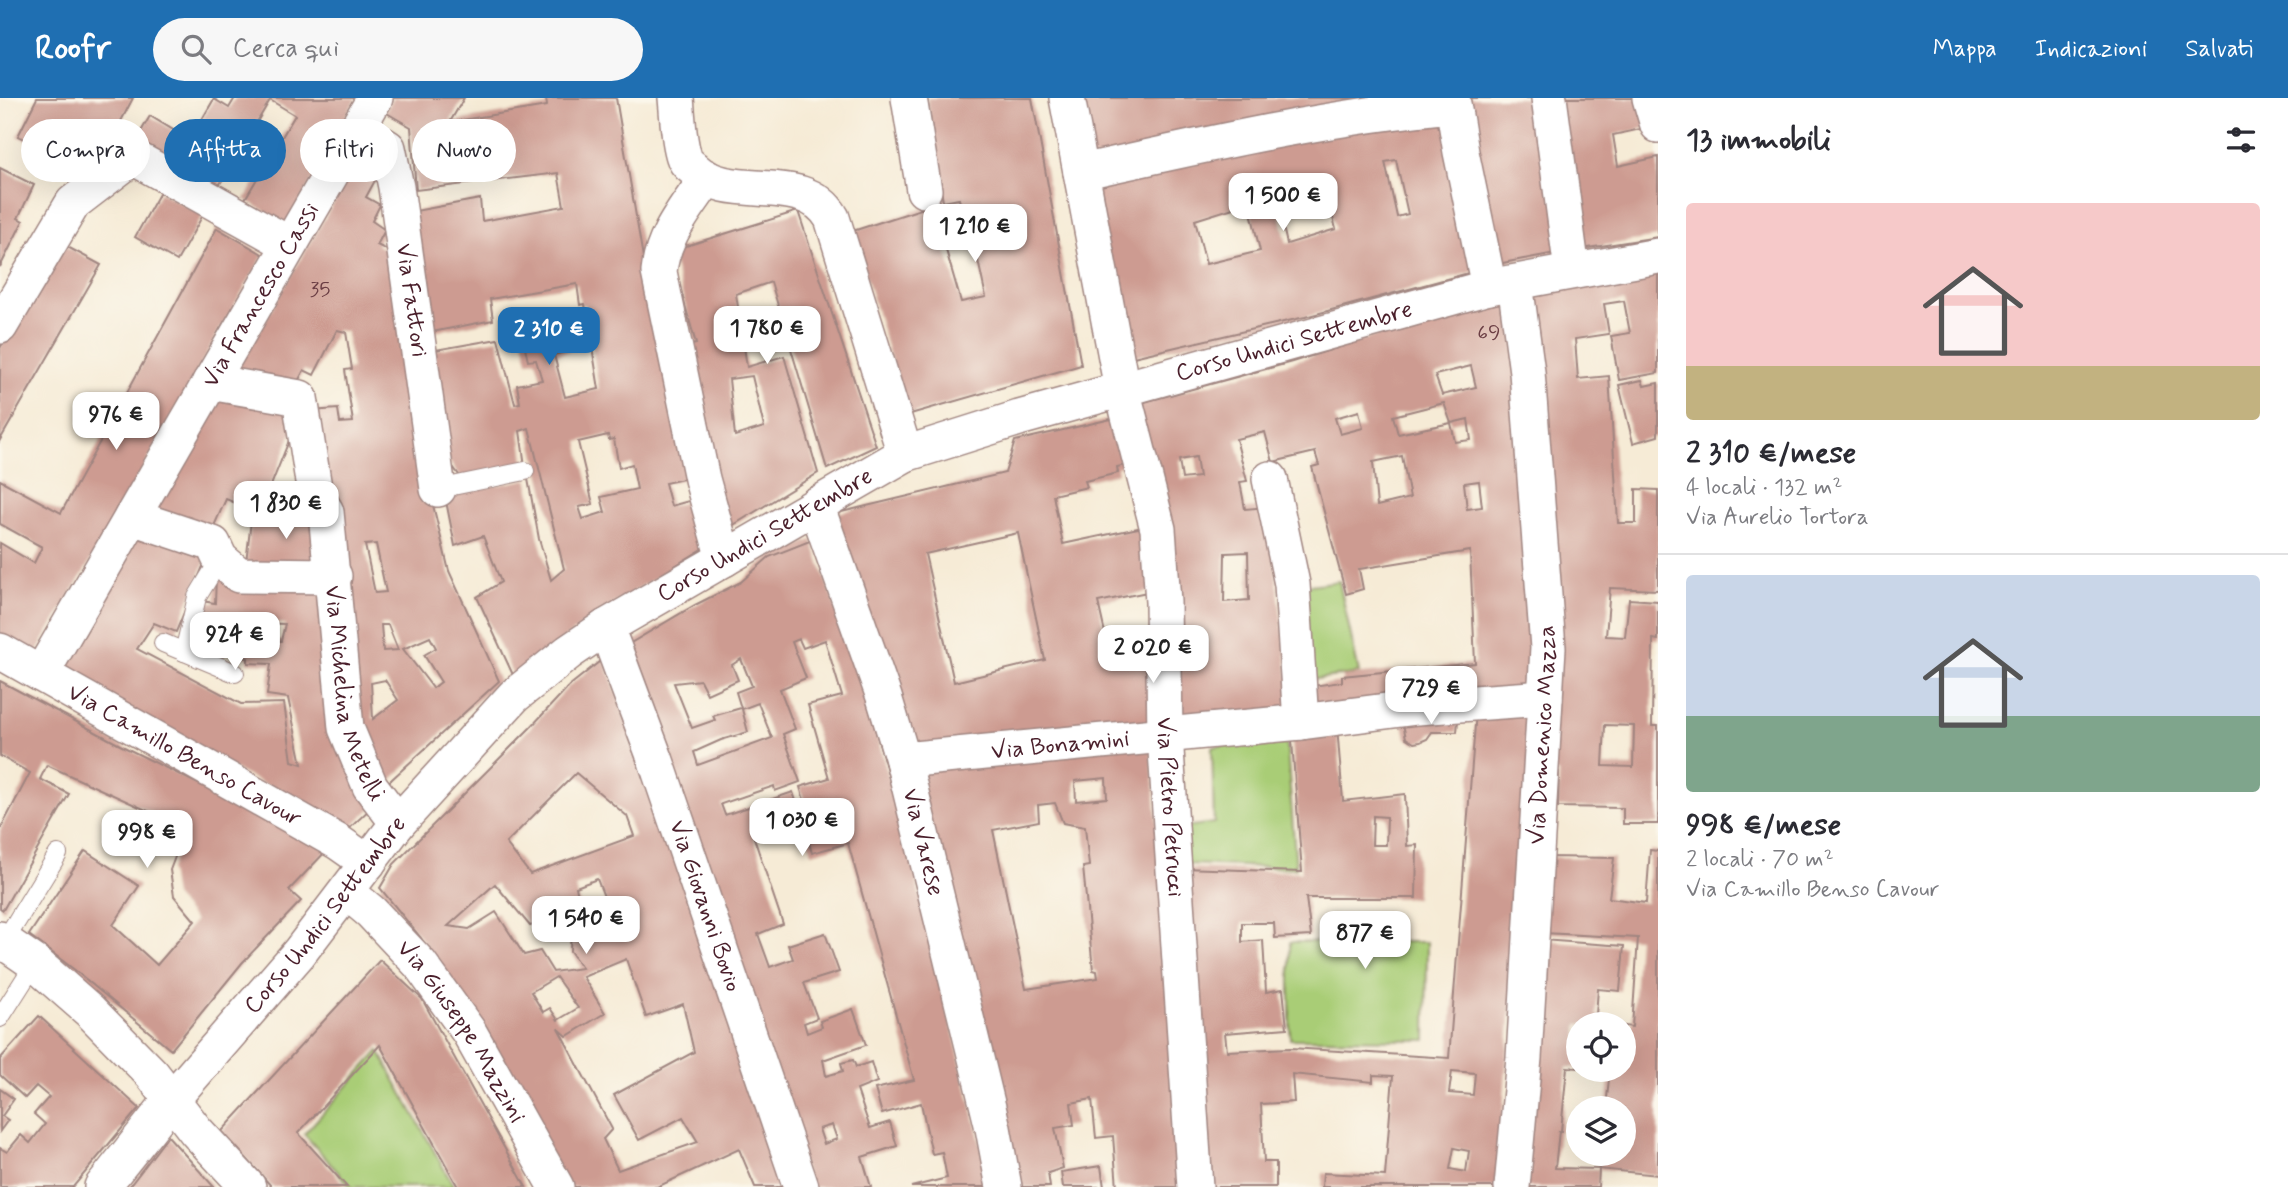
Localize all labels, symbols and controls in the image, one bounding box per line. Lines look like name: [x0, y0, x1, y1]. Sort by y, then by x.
search box: [153, 18, 643, 81]
text: Roofr: [35, 27, 111, 71]
icon: search: [177, 30, 215, 68]
text: Cerca qui: [233, 32, 339, 66]
text: Mappa: [1933, 34, 1997, 65]
text: Indicazioni: [2035, 34, 2147, 65]
text: Salvati: [2185, 34, 2253, 65]
chip: Compra: [21, 119, 150, 182]
chip: Affitta: [164, 119, 286, 182]
chip: Filtri: [300, 119, 398, 182]
chip: Nuovo: [412, 119, 516, 182]
text: 13 immobili: [1686, 121, 1831, 160]
icon: filters: [2222, 121, 2260, 159]
pin: 1 500 €: [1218, 174, 1348, 233]
text: 1 500 €: [1245, 181, 1321, 211]
street label: Via Francesco Cassi: [195, 197, 326, 393]
pin: 1 210 €: [910, 204, 1040, 264]
text: 1 210 €: [939, 212, 1011, 242]
street label: Via Fattori: [388, 241, 435, 359]
icon: home: [1910, 248, 2036, 374]
house number: 35: [310, 276, 330, 304]
street label: Corso Undici Settembre: [1172, 294, 1416, 389]
pin: 1 780 €: [702, 306, 832, 366]
pin: 2 310 €: [484, 308, 614, 367]
text: 1 780 €: [730, 314, 804, 344]
text: 2 310 €: [514, 315, 584, 345]
house number: 69: [1477, 319, 1501, 347]
pin: 976 €: [67, 392, 165, 452]
text: 976 €: [88, 400, 144, 430]
text: 2 310 €/mese: [1686, 434, 1856, 473]
street label: Corso Undici Settembre: [651, 460, 878, 610]
text: 4 locali · 132 m²: [1686, 473, 1843, 503]
pin: 1 830 €: [221, 482, 351, 541]
text: 1 830 €: [250, 489, 322, 519]
text: Via Aurelio Tortora: [1686, 503, 1869, 533]
street label: Via Michelina Metelli: [317, 584, 392, 808]
pin: 924 €: [186, 612, 284, 672]
text: 924 €: [206, 620, 264, 650]
icon: home: [1910, 620, 2036, 746]
street label: Via Domenico Mazza: [1521, 624, 1564, 845]
pin: 2 020 €: [1088, 626, 1218, 685]
text: 2 020 €: [1114, 633, 1192, 663]
pin: 729 €: [1382, 666, 1480, 726]
text: 729 €: [1401, 674, 1461, 704]
street label: Via Camillo Benso Cavour: [62, 677, 307, 834]
street label: Via Pietro Petrucci: [1149, 717, 1191, 898]
street label: Via Bonamini: [990, 723, 1131, 767]
street label: Via Varese: [895, 785, 951, 899]
pin: 1 030 €: [737, 798, 867, 858]
text: 1 030 €: [765, 806, 839, 836]
text: 998 €/mese: [1686, 806, 1841, 845]
pin: 998 €: [98, 810, 196, 870]
street label: Corso Undici Settembre: [237, 810, 413, 1021]
street label: Via Giovanni Bovio: [662, 816, 749, 996]
text: 998 €: [118, 818, 176, 848]
text: 2 locali · 70 m²: [1686, 845, 1834, 875]
text: Via Camillo Benso Cavour: [1686, 875, 1940, 905]
pin: 1 540 €: [521, 896, 651, 956]
text: 1 540 €: [548, 904, 624, 934]
pin: 877 €: [1316, 912, 1414, 971]
text: 877 €: [1336, 919, 1394, 949]
street label: Via Giuseppe Mazzini: [390, 933, 533, 1129]
map controls: [1566, 1012, 1636, 1166]
button: locate: [1566, 1012, 1636, 1082]
button: layers: [1566, 1096, 1636, 1166]

